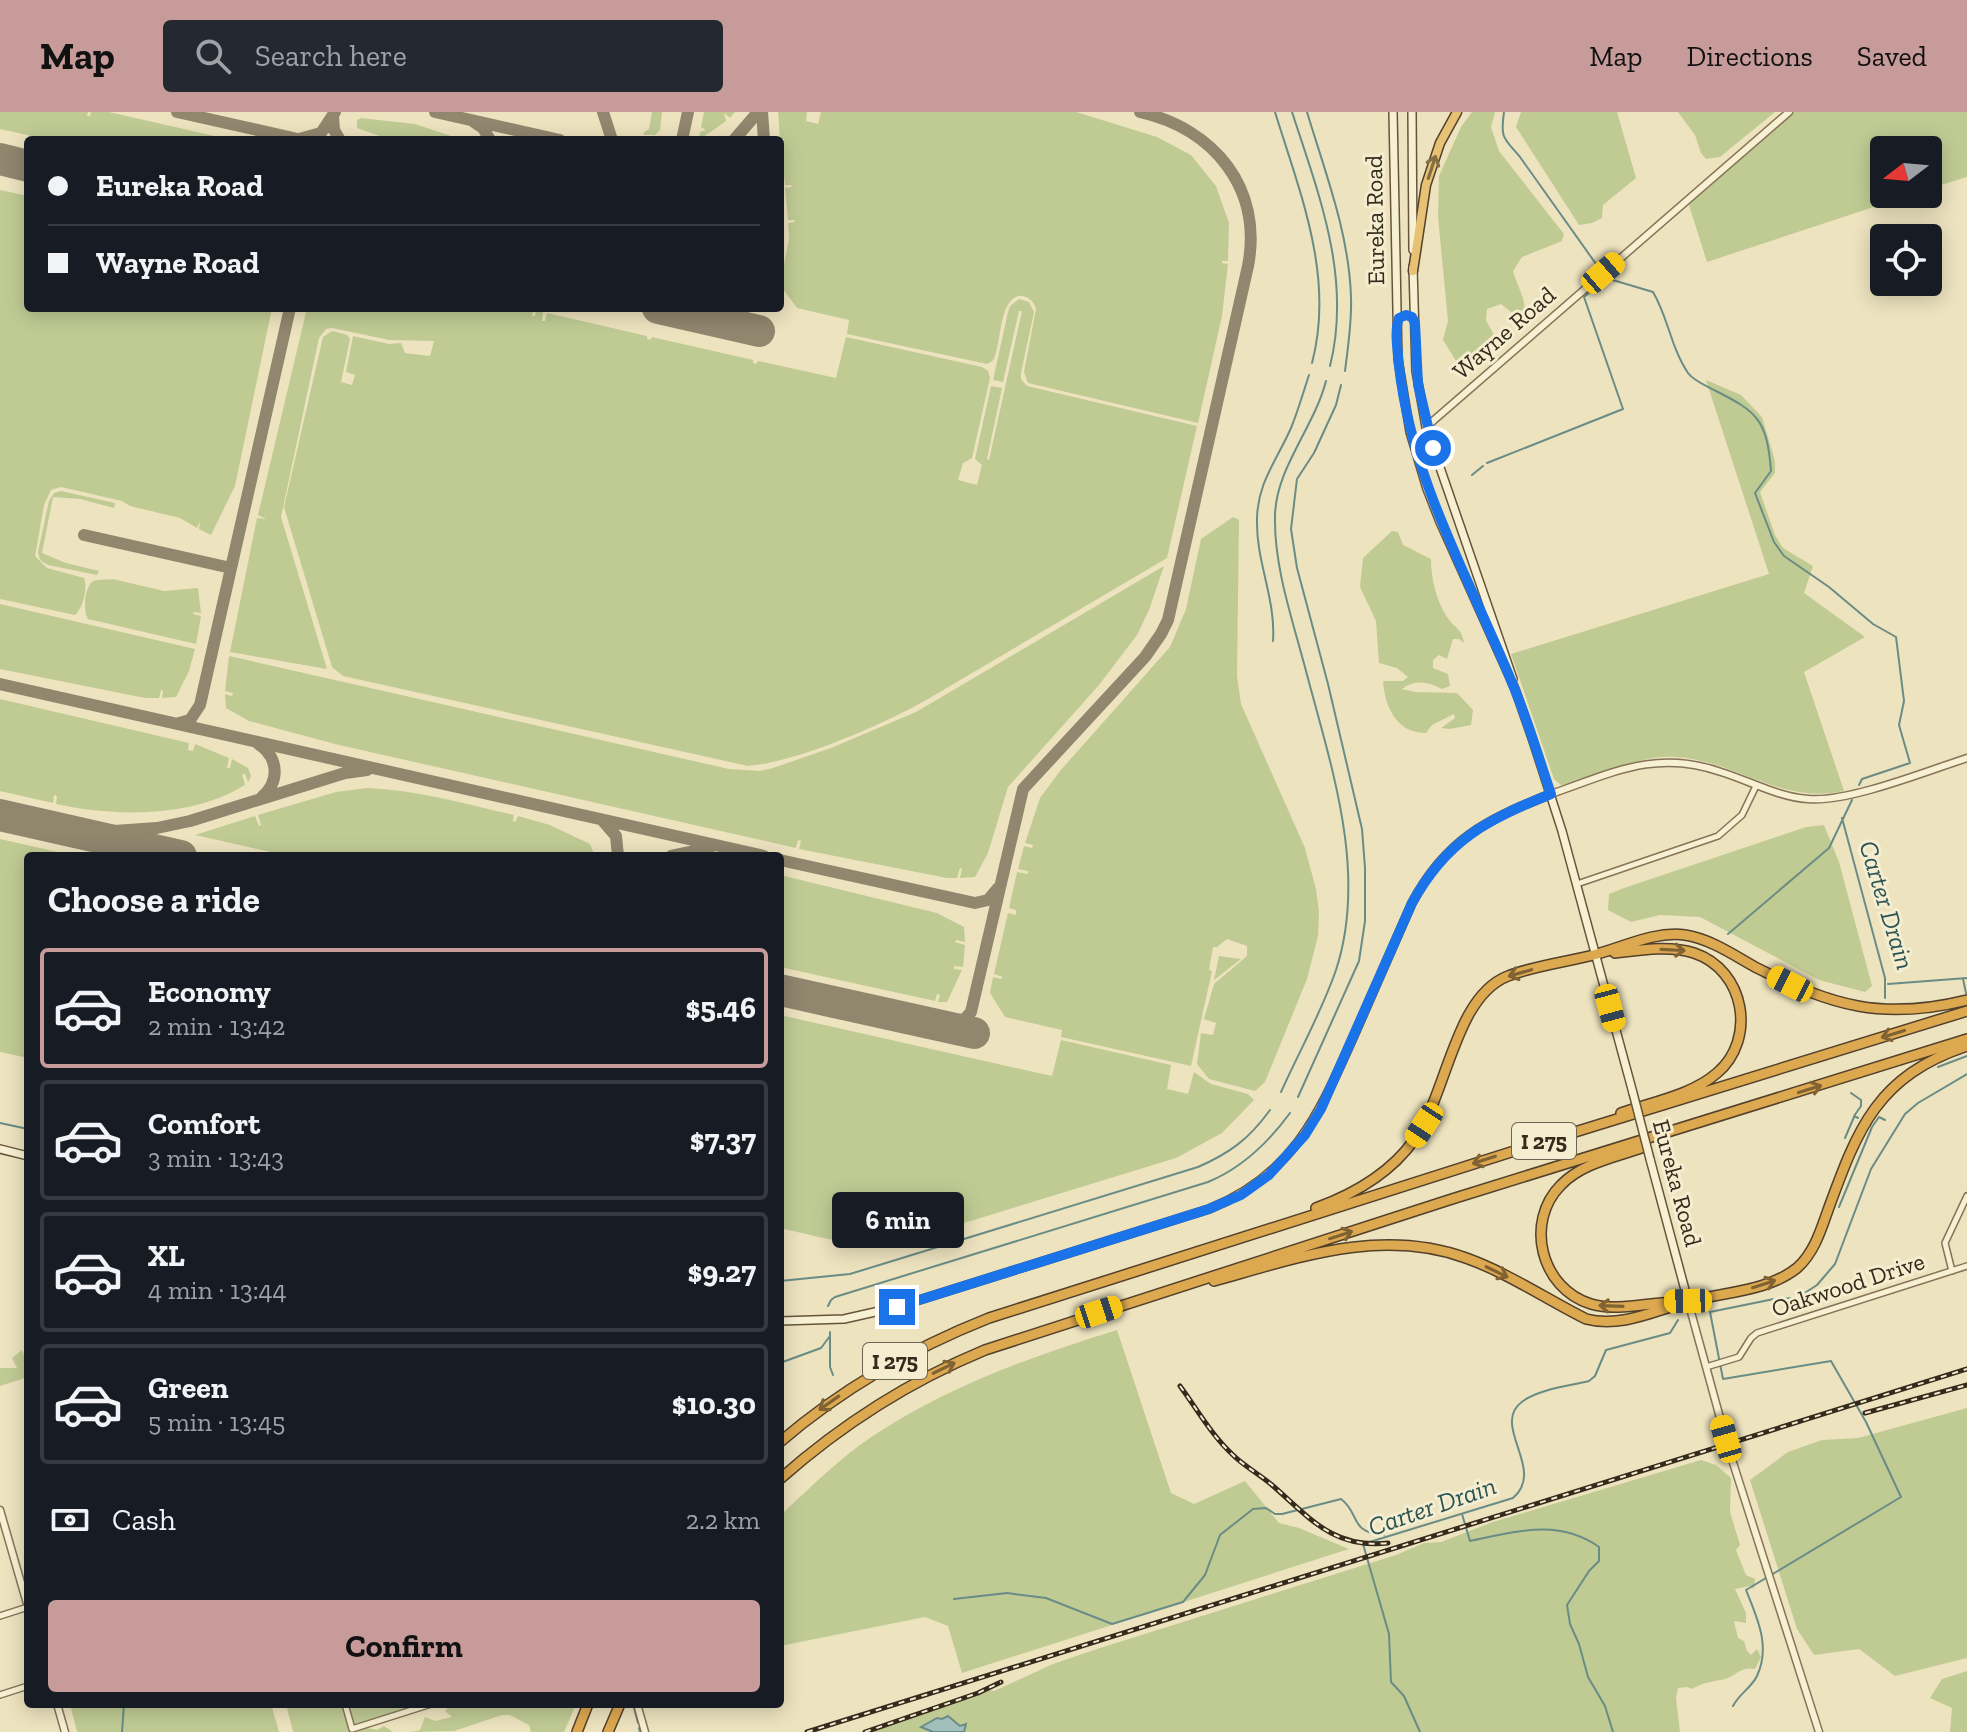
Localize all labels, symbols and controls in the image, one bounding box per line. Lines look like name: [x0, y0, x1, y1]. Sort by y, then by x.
search box: [163, 20, 723, 92]
text: Map: [40, 33, 115, 79]
icon: search: [191, 34, 235, 78]
text: Search here: [255, 38, 407, 74]
text: Map: [1589, 40, 1642, 73]
text: Directions: [1686, 40, 1813, 73]
text: Saved: [1857, 40, 1927, 73]
north arrow: [1870, 136, 1942, 208]
map controls: [1870, 136, 1942, 296]
street label: Eureka Road: [1359, 155, 1390, 285]
one-way arrow: [1425, 155, 1440, 180]
text: Eureka Road: [96, 168, 263, 204]
button: locate: [1870, 224, 1942, 296]
text: Wayne Road: [96, 245, 259, 281]
car: [1577, 248, 1629, 298]
street label: Wayne Road: [1446, 280, 1561, 385]
route start: [1415, 430, 1451, 466]
water label: Carter Drain: [1852, 837, 1922, 973]
text: Choose a ride: [48, 878, 260, 921]
one-way arrow: [1659, 943, 1686, 958]
car: [1763, 962, 1817, 1006]
one-way arrow: [1507, 966, 1533, 981]
icon: car: [52, 972, 124, 1044]
text: Economy: [148, 974, 271, 1010]
car: [1592, 982, 1628, 1034]
text: $5.46: [686, 990, 756, 1026]
text: 2 min · 13:42: [148, 1010, 285, 1042]
one-way arrow: [1880, 1027, 1906, 1042]
one-way arrow: [1796, 1081, 1822, 1096]
car: [1401, 1098, 1447, 1152]
icon: car: [52, 1104, 124, 1176]
text: Comfort: [148, 1106, 260, 1142]
street label: Eureka Road: [1647, 1116, 1708, 1249]
text: $7.37: [690, 1122, 756, 1158]
road number: I 275: [1512, 1123, 1576, 1159]
text: 3 min · 13:43: [148, 1142, 284, 1174]
one-way arrow: [1471, 1154, 1496, 1169]
callout: 6 min: [831, 1191, 963, 1247]
text: 6 min: [866, 1204, 930, 1236]
one-way arrow: [1328, 1227, 1353, 1241]
icon: car: [52, 1236, 124, 1308]
text: XL: [148, 1238, 185, 1274]
street label: Oakwood Drive: [1768, 1246, 1928, 1323]
text: $9.27: [687, 1254, 756, 1290]
one-way arrow: [1484, 1265, 1508, 1280]
text: 4 min · 13:44: [148, 1274, 287, 1306]
one-way arrow: [1751, 1275, 1776, 1290]
route end: [879, 1289, 915, 1325]
car: [1664, 1289, 1712, 1313]
car: [1072, 1293, 1126, 1331]
one-way arrow: [1598, 1298, 1624, 1313]
road number: I 275: [863, 1343, 927, 1379]
one-way arrow: [932, 1360, 956, 1375]
icon: car: [52, 1368, 124, 1440]
text: Green: [148, 1370, 228, 1406]
text: $10.30: [672, 1386, 756, 1422]
one-way arrow: [819, 1395, 841, 1411]
text: 5 min · 13:45: [148, 1406, 285, 1438]
car: [1708, 1413, 1744, 1465]
water label: Carter Drain: [1364, 1469, 1500, 1543]
icon: cash: [48, 1498, 92, 1542]
text: Cash: [112, 1502, 176, 1538]
text: 2.2 km: [686, 1504, 760, 1536]
button: Confirm: [48, 1600, 760, 1692]

